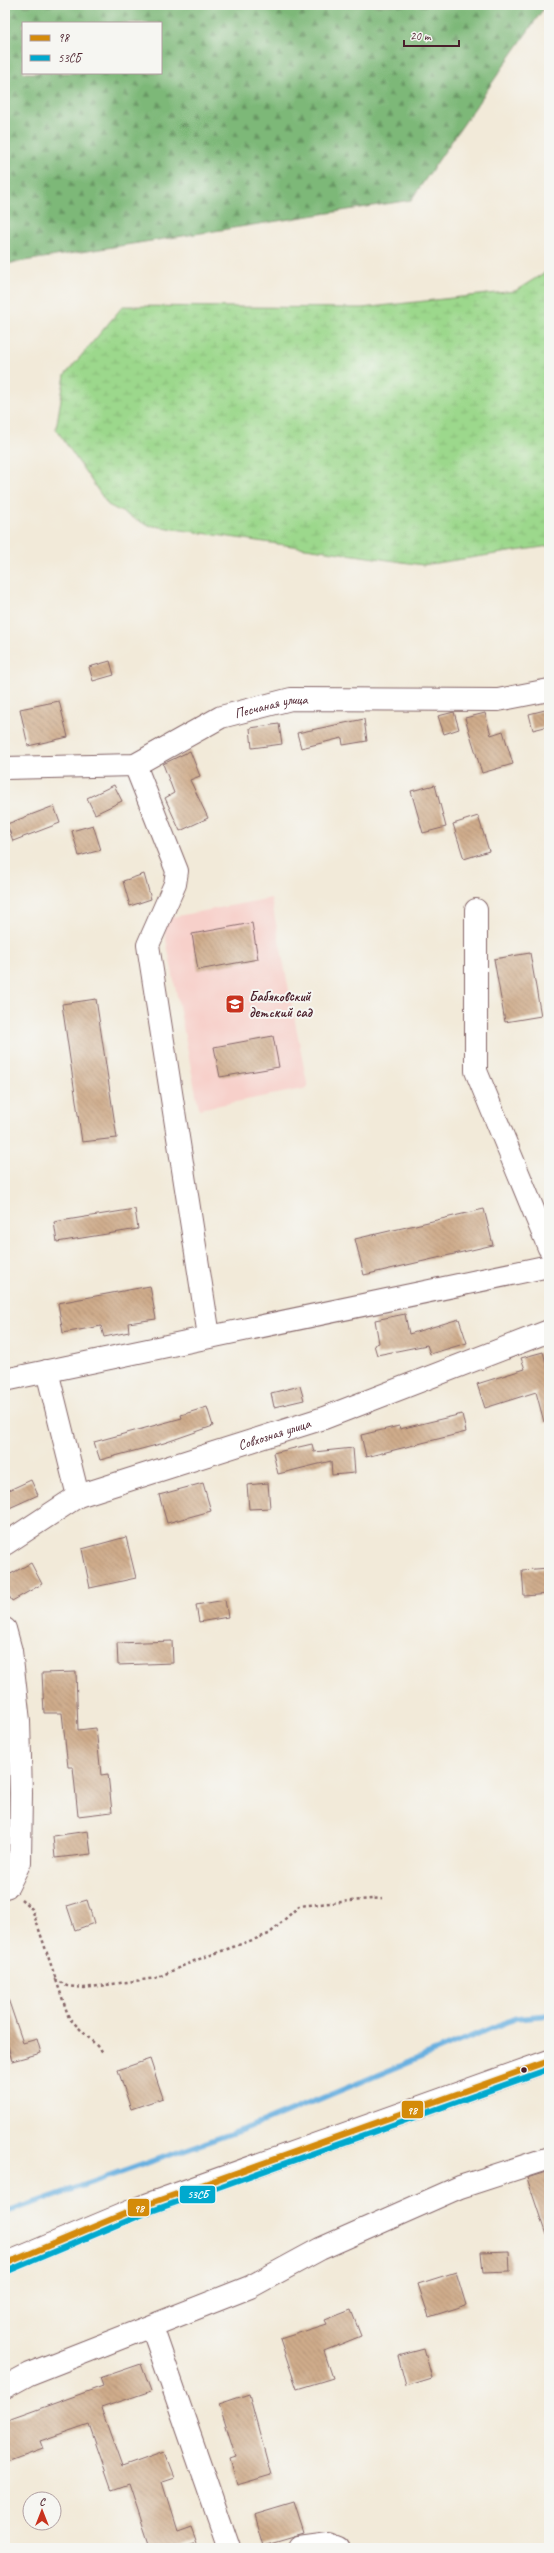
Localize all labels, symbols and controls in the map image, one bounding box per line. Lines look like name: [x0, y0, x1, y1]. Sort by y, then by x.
legend: [22, 22, 162, 74]
scale bar: [404, 22, 459, 48]
text: 20 m: [410, 28, 432, 44]
text: 98: [58, 30, 70, 46]
text: 53СБ: [58, 50, 84, 66]
street label: Песчаная улица: [233, 691, 309, 722]
place label: Бабяковский детский сад: [249, 988, 314, 1021]
school or university icon: Бабяковский детский сад: [224, 993, 246, 1015]
street label: Совхозная улица: [236, 1415, 313, 1454]
unlabelled marker: [519, 2065, 529, 2075]
line badge: 98: [401, 2100, 424, 2119]
text: 98: [407, 2103, 419, 2117]
line badge: 53СБ: [179, 2185, 216, 2204]
text: 53СБ: [187, 2187, 211, 2201]
line badge: 98: [127, 2198, 150, 2217]
text: 98: [134, 2201, 146, 2215]
north arrow: [22, 2491, 62, 2531]
text: С: [39, 2494, 46, 2508]

